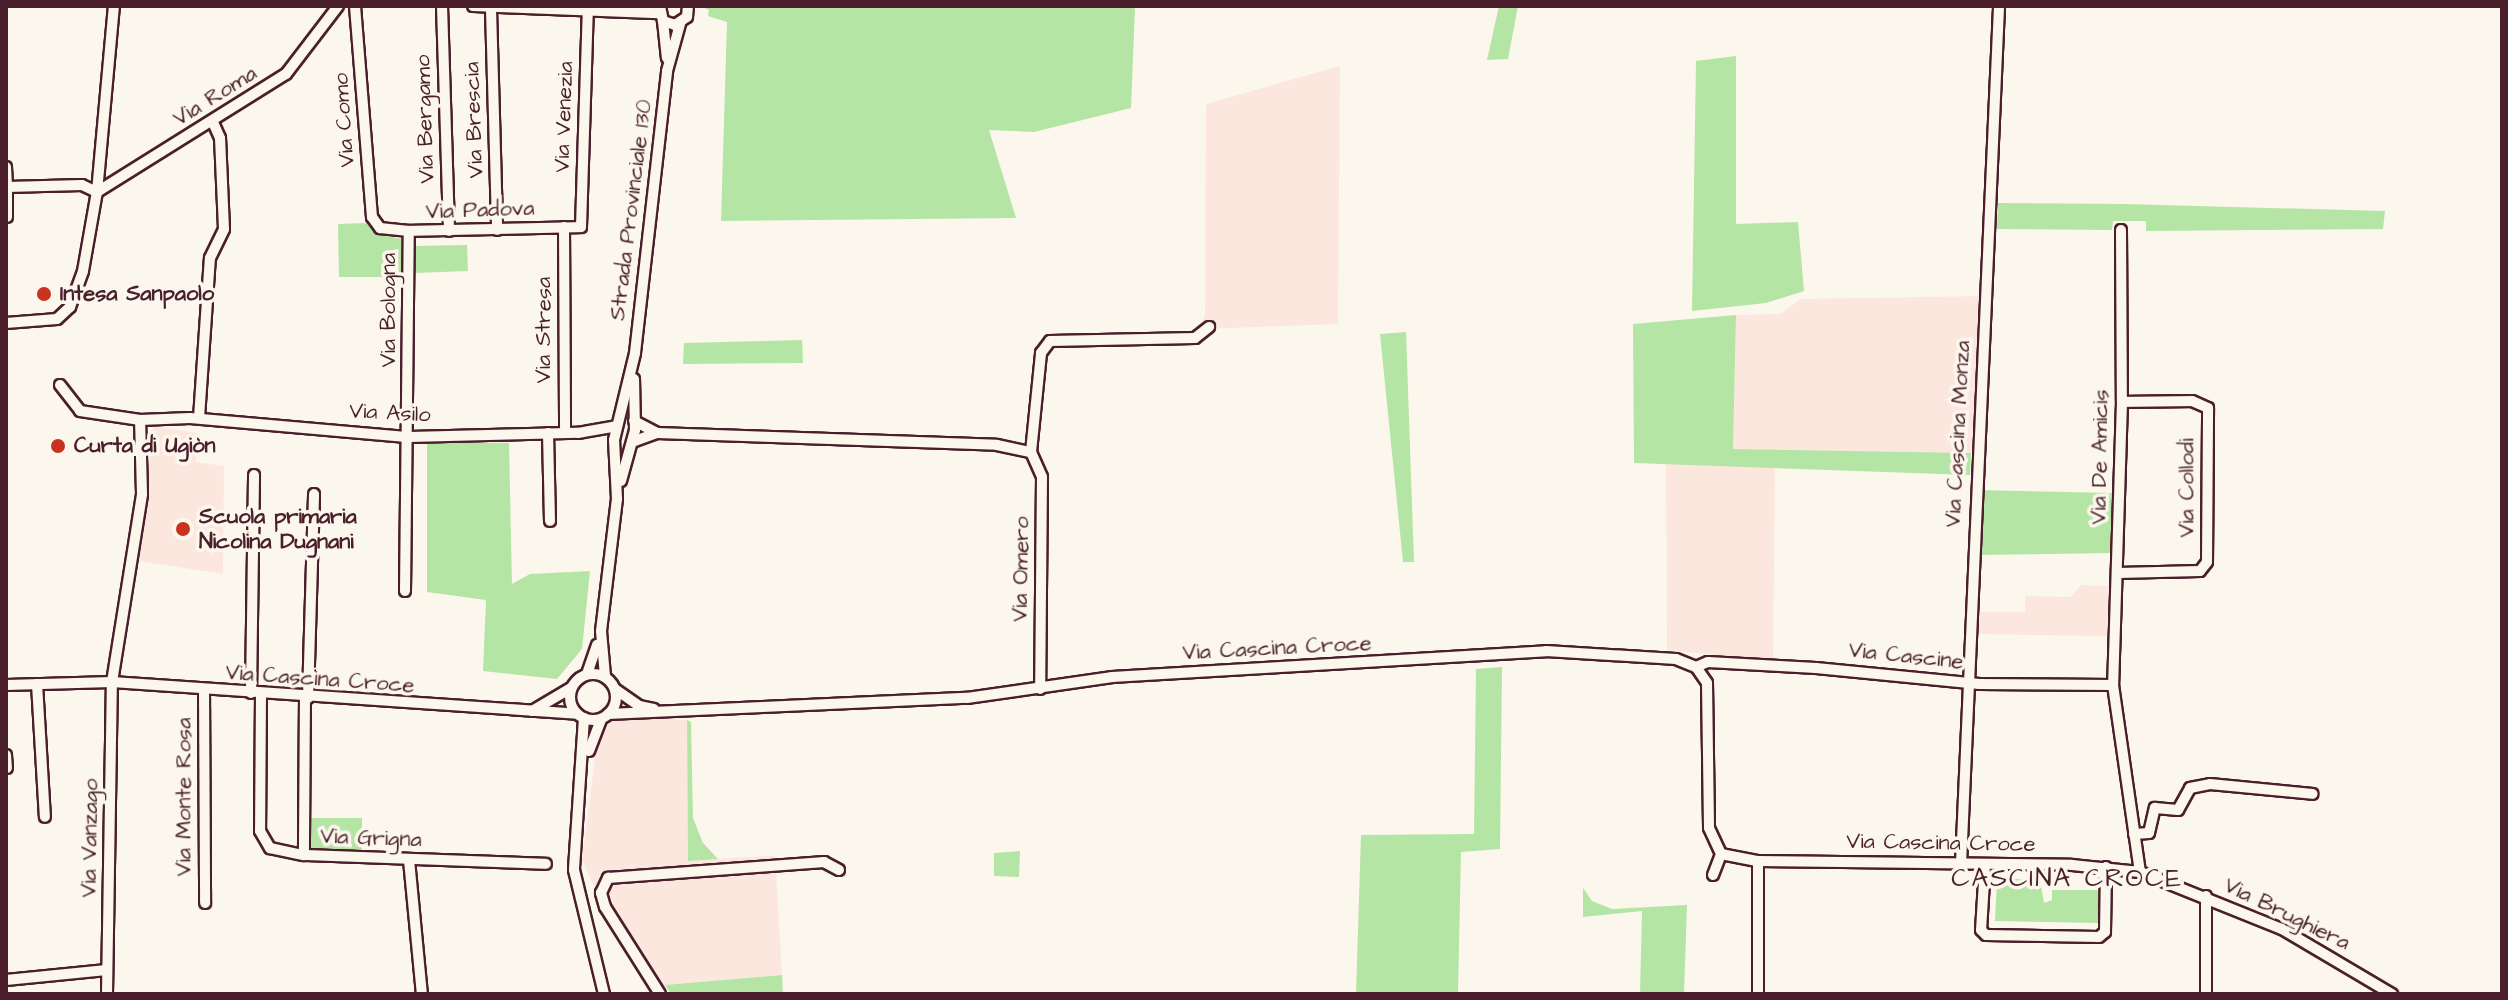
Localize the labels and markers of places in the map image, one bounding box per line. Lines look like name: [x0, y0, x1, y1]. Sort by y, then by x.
place label: Intesa Sanpaolo: [60, 281, 214, 307]
marker: Intesa Sanpaolo: [35, 285, 53, 303]
place label: Curta di Ugiòn: [74, 433, 216, 459]
marker: Curta di Ugiòn: [49, 437, 67, 455]
place label: Scuola primaria Nicolina Dugnani: [199, 503, 357, 554]
marker: Scuola primaria Nicolina Dugnani: [174, 520, 192, 538]

